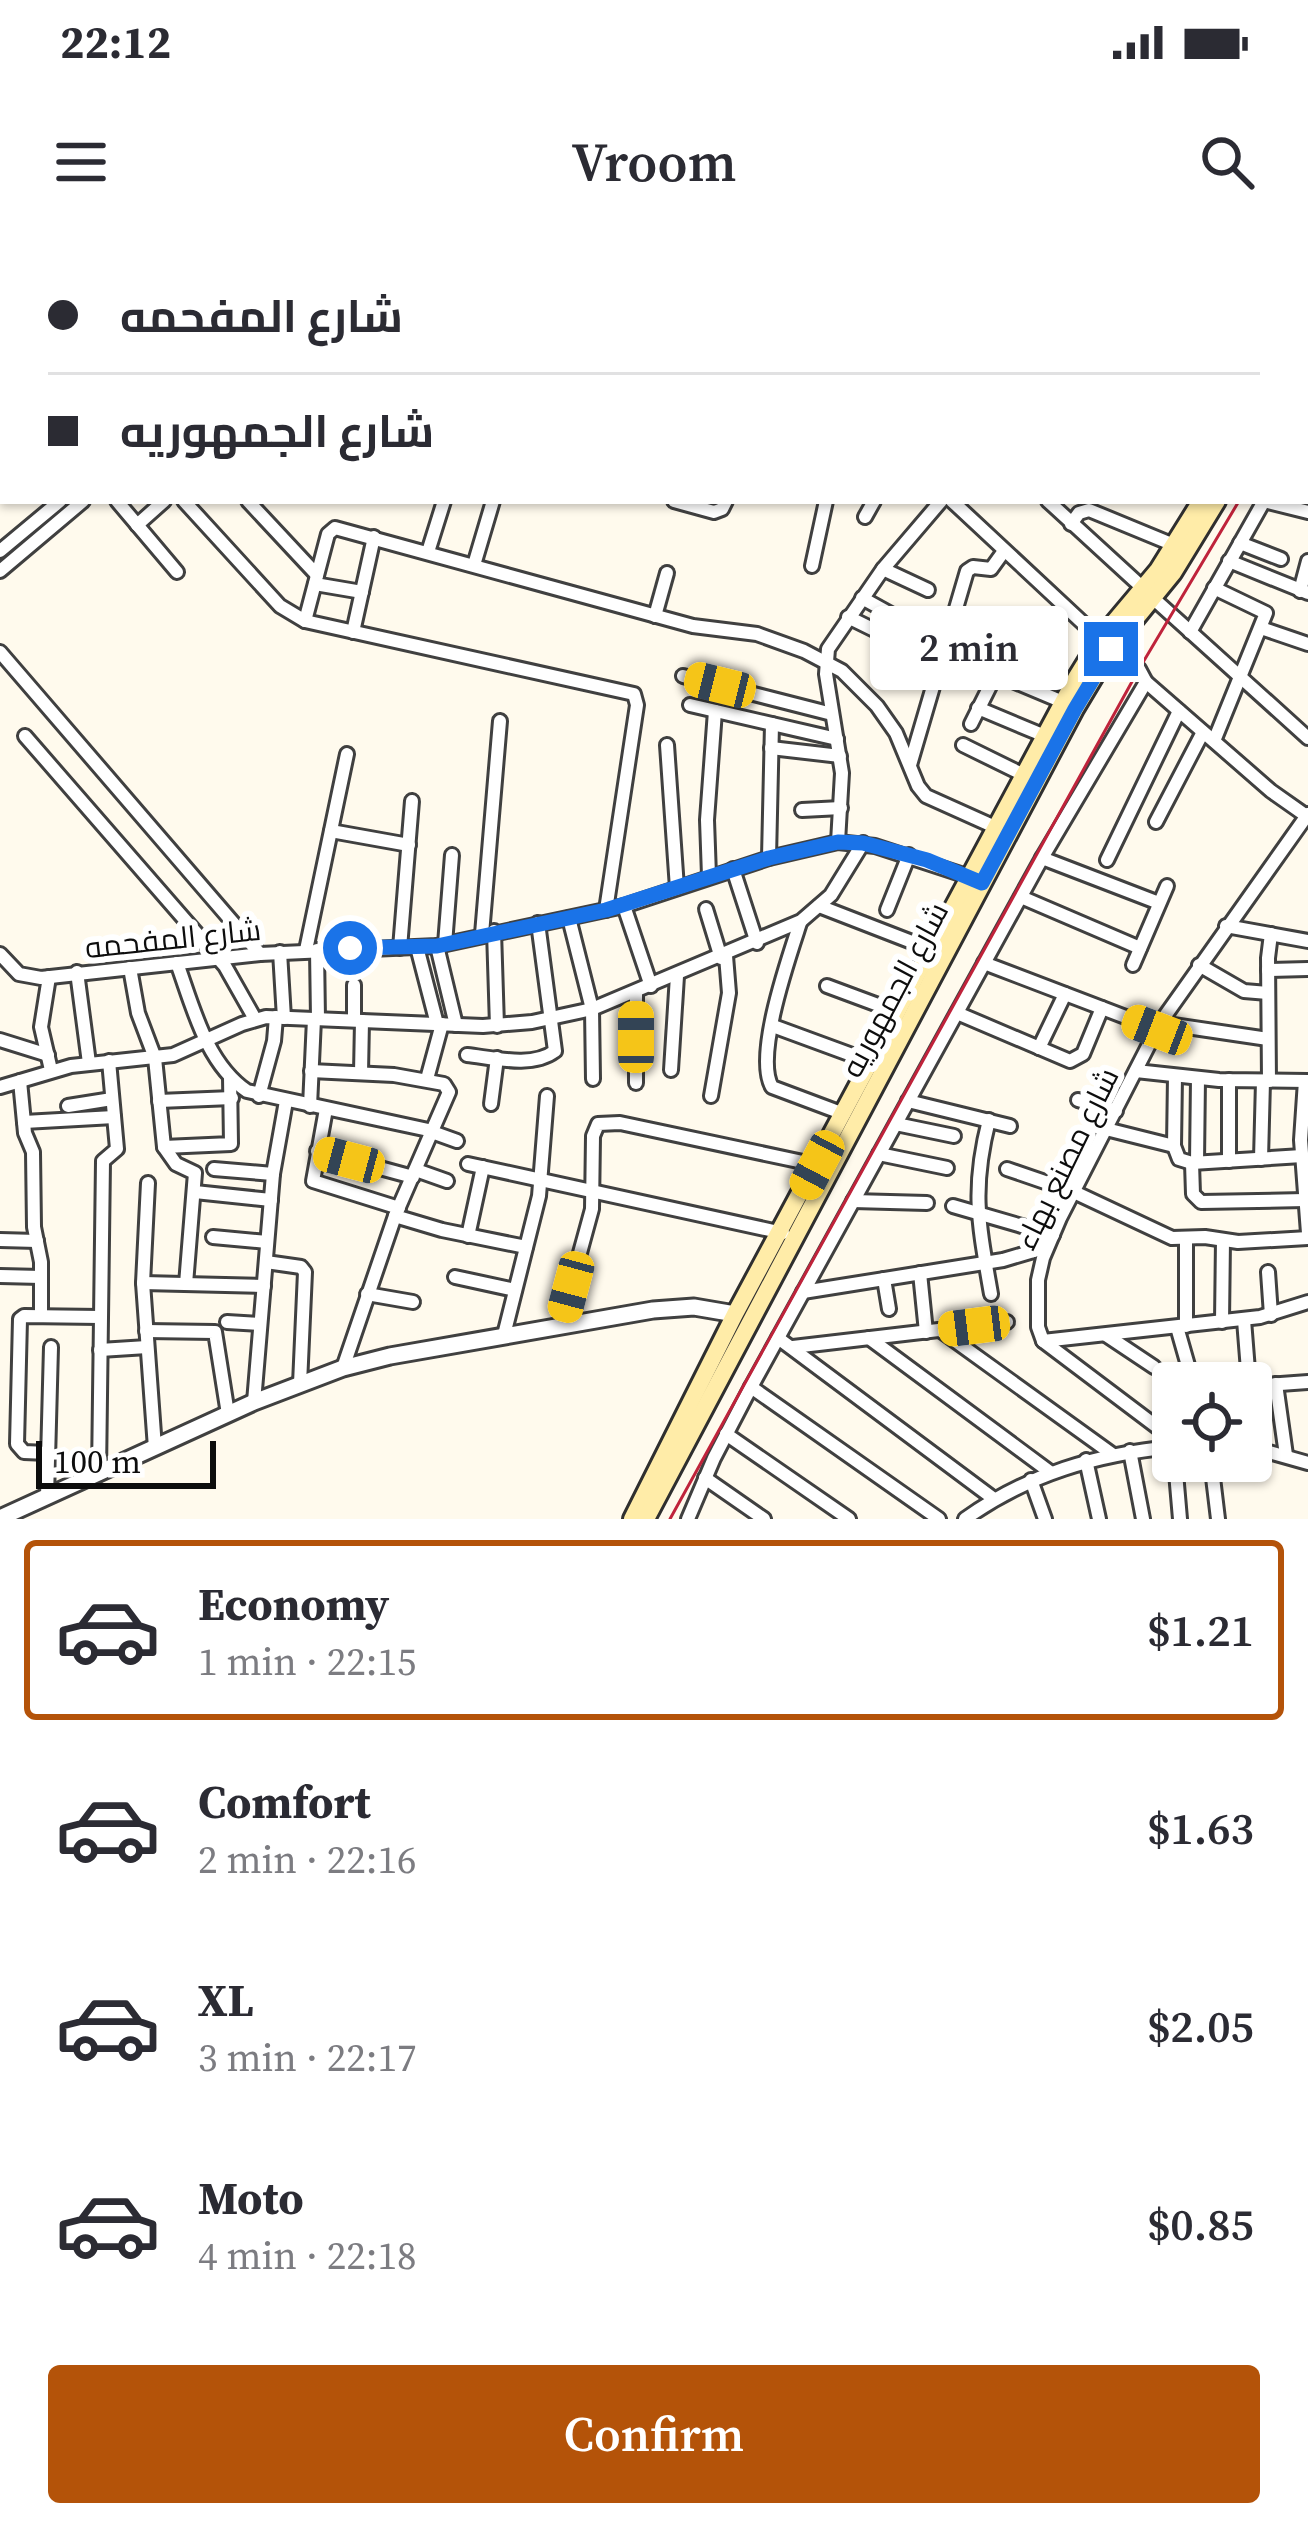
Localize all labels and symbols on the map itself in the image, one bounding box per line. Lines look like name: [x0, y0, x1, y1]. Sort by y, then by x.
callout: 2 min: [871, 607, 1069, 691]
route end: [1084, 622, 1138, 676]
car: [681, 659, 759, 711]
street label: شارع الجمهوريه: [831, 895, 958, 1084]
street label: شارع المفحمه: [83, 909, 263, 968]
route start: [323, 921, 377, 975]
car: [1117, 1000, 1197, 1060]
car: [618, 1001, 654, 1073]
street label: شارع مصنع بهاء: [1005, 1061, 1128, 1257]
car: [784, 1125, 850, 1205]
car: [310, 1133, 388, 1187]
car: [544, 1248, 598, 1326]
car: [936, 1304, 1012, 1348]
scale bar: [36, 1435, 216, 1488]

